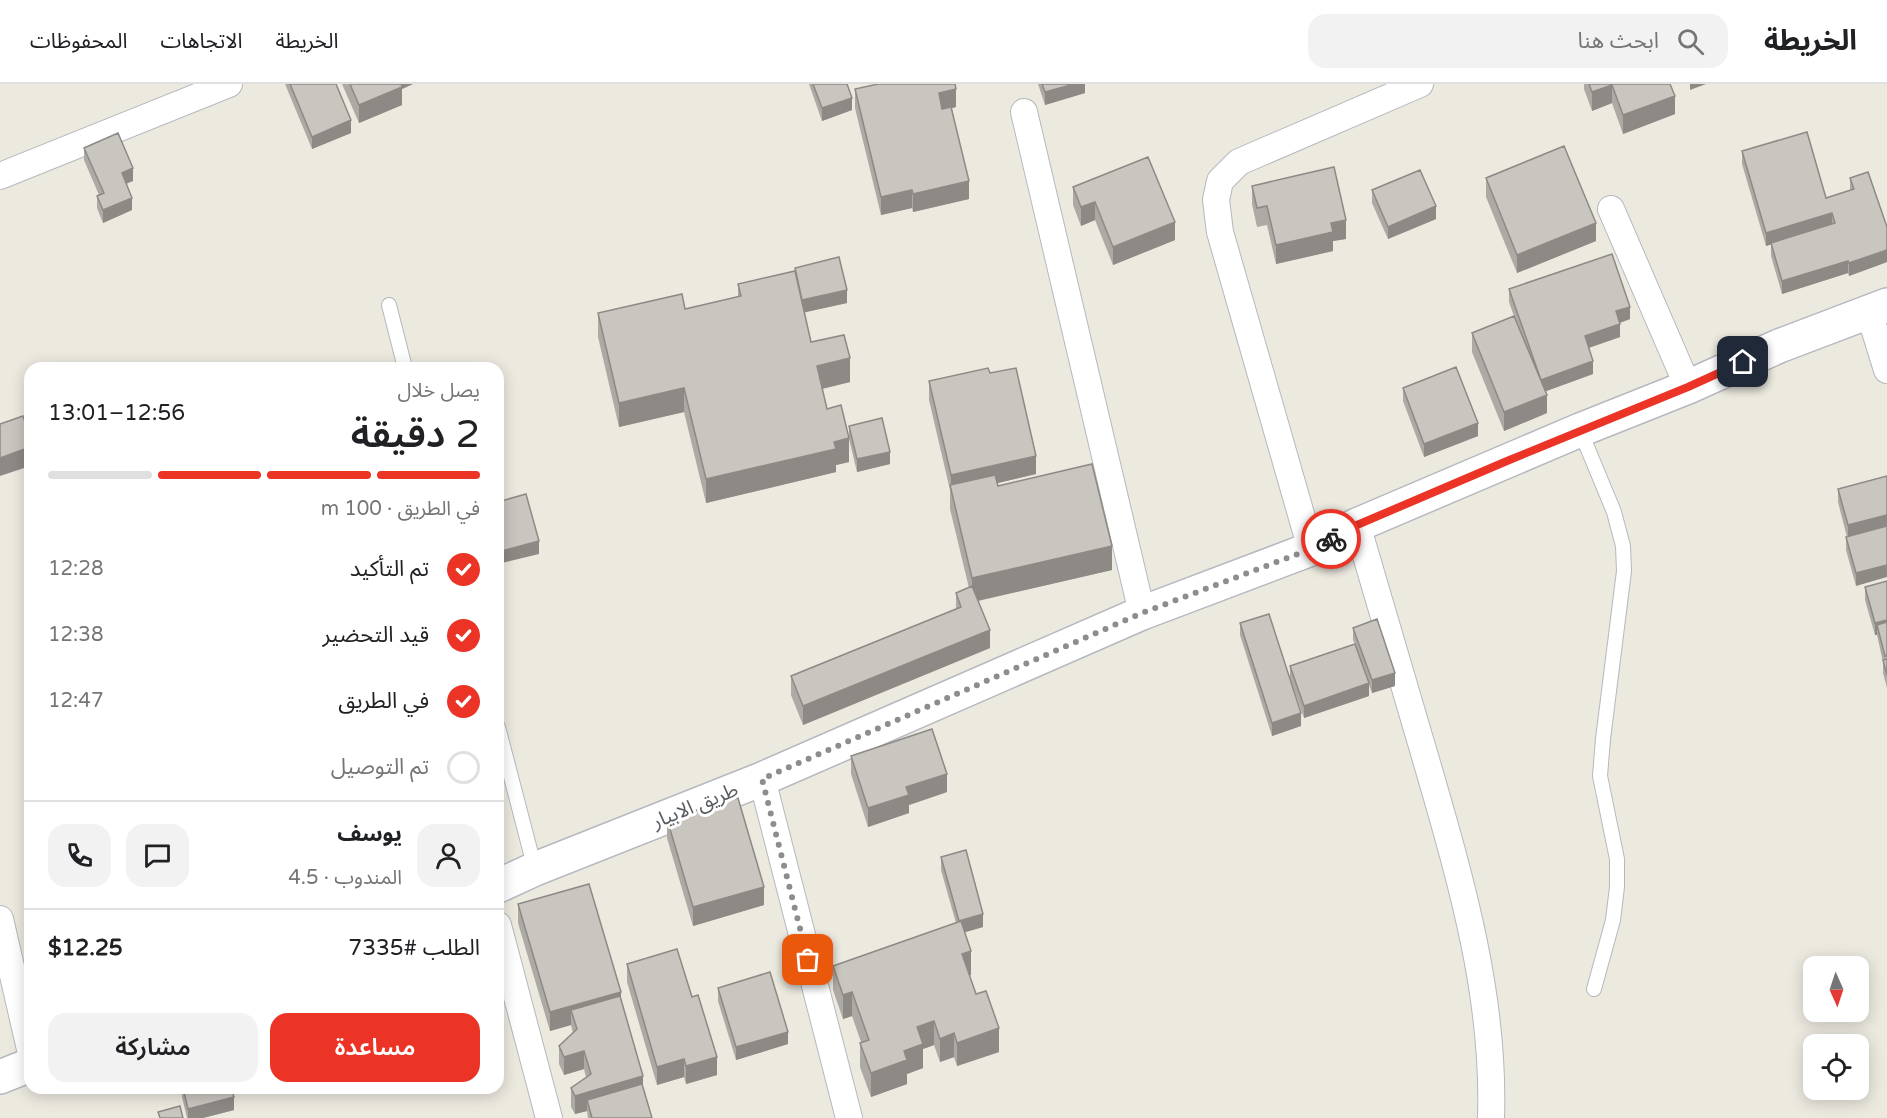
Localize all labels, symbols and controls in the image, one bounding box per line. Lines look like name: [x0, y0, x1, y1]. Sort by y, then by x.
search box: [1308, 14, 1728, 68]
text: الخريطة: [1764, 24, 1857, 58]
icon: search: [1674, 25, 1707, 58]
text: ابحث هنا: [1577, 28, 1659, 54]
text: المحفوظات: [30, 29, 127, 54]
text: الاتجاهات: [160, 29, 242, 54]
text: الخريطة: [275, 29, 338, 54]
pin: [1717, 336, 1768, 387]
icon: home: [1726, 345, 1759, 378]
text: يصل خلال: [398, 379, 480, 403]
text: 12:56–13:01: [48, 400, 185, 426]
text: 2 دقيقة: [351, 411, 480, 458]
text: في الطريق · 100 m: [321, 497, 480, 521]
courier: [1301, 509, 1361, 569]
icon: bike: [1315, 523, 1348, 556]
icon: check: [447, 553, 480, 586]
text: تم التأكيد: [350, 556, 429, 582]
text: 12:28: [48, 557, 103, 581]
icon: check: [447, 619, 480, 652]
text: قيد التحضير: [323, 622, 429, 648]
text: 12:38: [48, 623, 103, 647]
icon: check: [447, 685, 480, 718]
text: في الطريق: [338, 688, 429, 714]
text: 12:47: [48, 689, 103, 713]
text: تم التوصيل: [331, 754, 429, 780]
street label: طريق الابيار: [648, 778, 742, 834]
text: يوسف: [337, 821, 402, 847]
button: phone: [48, 824, 111, 887]
button: chat: [126, 824, 189, 887]
button: person: [417, 824, 480, 887]
text: المندوب · 4.5: [288, 866, 402, 890]
pin: [782, 934, 833, 985]
text: $12.25: [48, 935, 123, 961]
text: الطلب #7335: [348, 935, 480, 961]
icon: bag: [791, 943, 824, 976]
north arrow: [1803, 956, 1869, 1022]
map controls: [1803, 956, 1869, 1100]
button: مشاركة: [48, 1013, 258, 1082]
button: مساعدة: [270, 1013, 480, 1082]
button: locate: [1803, 1034, 1869, 1100]

